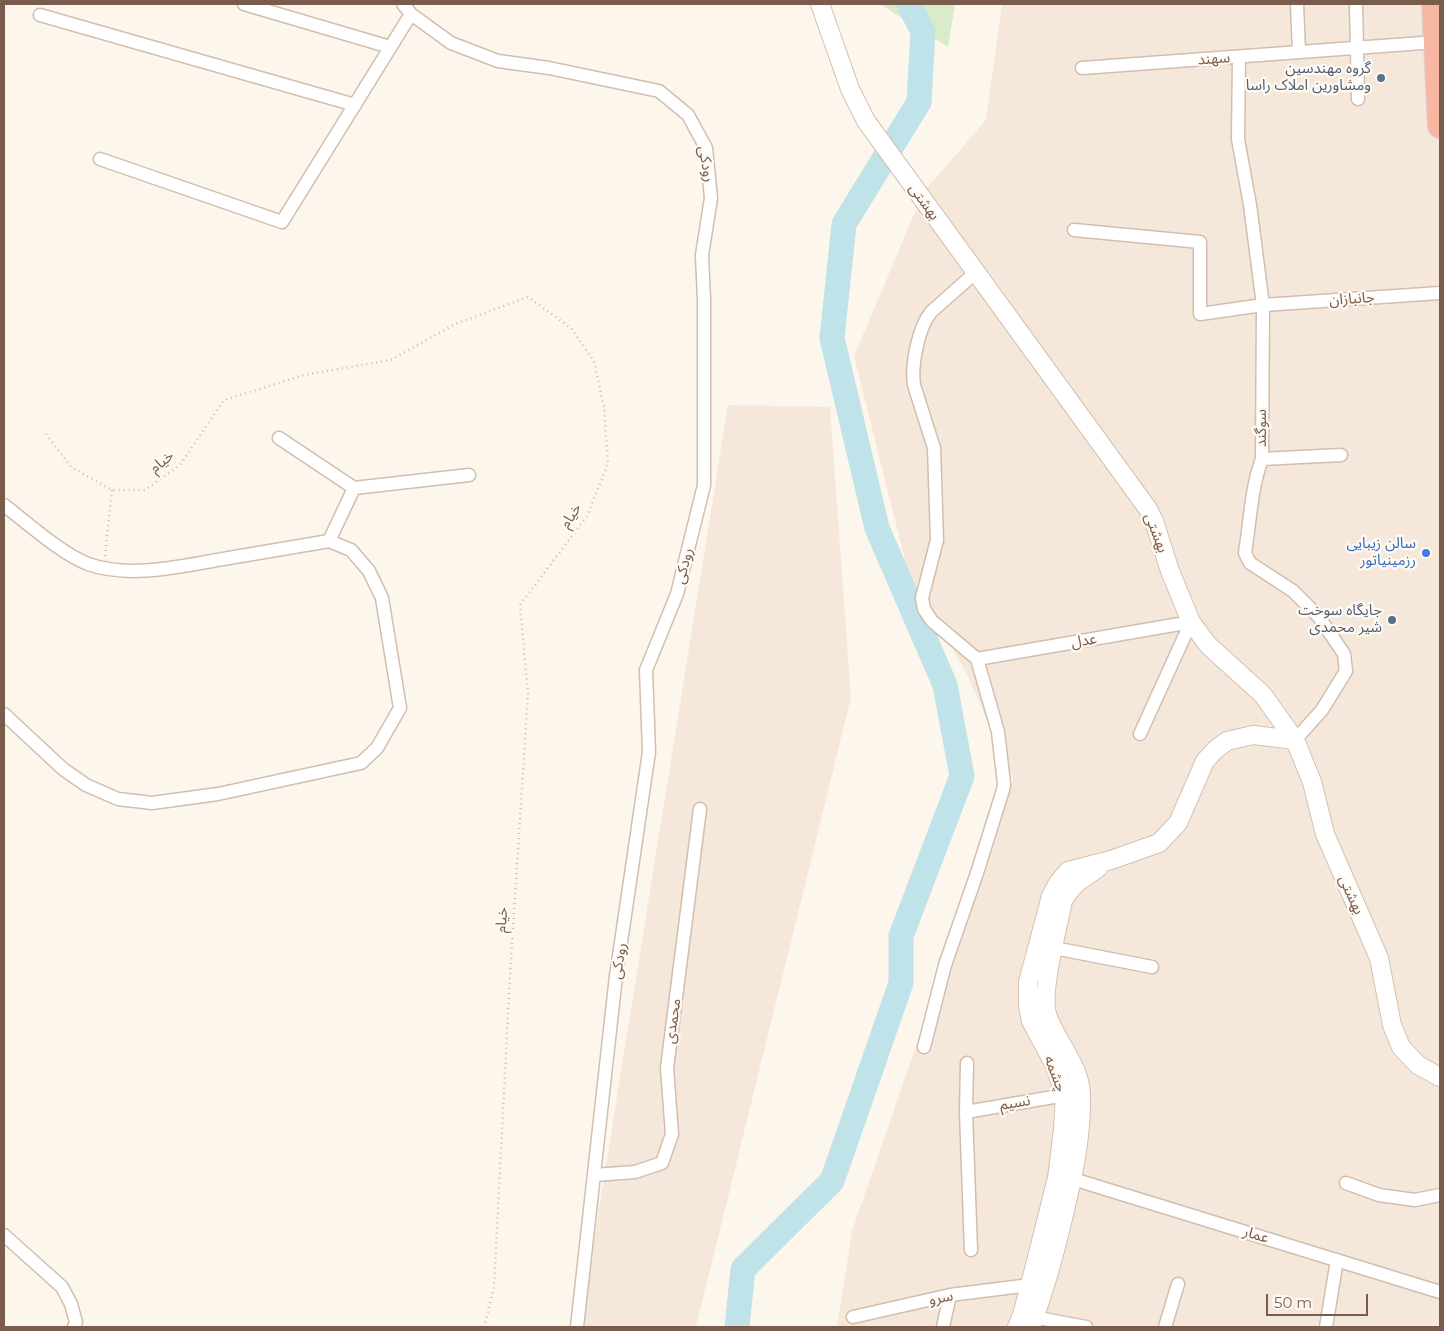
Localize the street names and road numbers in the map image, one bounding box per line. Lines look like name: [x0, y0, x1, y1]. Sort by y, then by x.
street label: سهند: [1197, 49, 1231, 69]
street label: رودکی: [694, 144, 718, 184]
street label: بهشتی: [905, 180, 943, 224]
street label: جانبازان: [1329, 288, 1375, 310]
street label: سوگند: [1253, 409, 1271, 447]
street label: خیام: [146, 447, 178, 477]
street label: خیام: [556, 500, 586, 532]
street label: بهشتی: [1140, 511, 1172, 555]
street label: رودکی: [671, 546, 697, 586]
street label: عدل: [1070, 630, 1098, 652]
street label: بهشتی: [1334, 873, 1368, 917]
street label: خیام: [492, 906, 512, 934]
street label: رودکی: [608, 942, 630, 980]
street label: محمدی: [661, 997, 685, 1045]
street label: چشمه: [1040, 1053, 1070, 1095]
street label: نسیم: [998, 1092, 1032, 1114]
street label: عمار: [1241, 1223, 1271, 1247]
street label: سرو: [927, 1287, 955, 1309]

